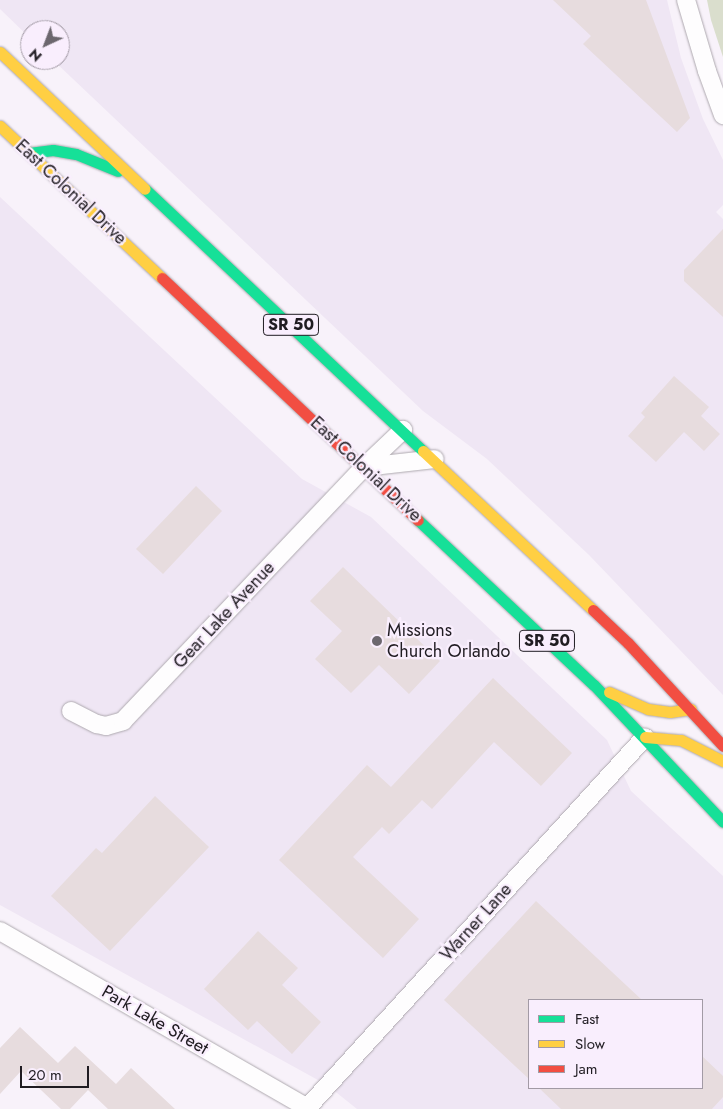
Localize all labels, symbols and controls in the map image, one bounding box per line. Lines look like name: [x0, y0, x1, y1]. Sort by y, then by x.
north arrow: [20, 20, 70, 70]
text: N: [25, 44, 46, 66]
street label: East Colonial Drive: [11, 135, 131, 249]
road number: SR 50: [262, 312, 320, 338]
street label: East Colonial Drive: [306, 412, 426, 526]
street label: Gear Lake Avenue: [169, 557, 279, 673]
place label: Missions Church Orlando: [387, 620, 510, 662]
road number: SR 50: [518, 627, 576, 654]
marker: Missions Church Orlando: [371, 635, 383, 647]
street label: Warner Lane: [436, 879, 516, 965]
street label: Park Lake Street: [98, 981, 212, 1059]
legend: [528, 999, 703, 1089]
text: Fast: [575, 1008, 599, 1030]
text: Slow: [575, 1033, 605, 1055]
scale bar: [22, 1056, 91, 1088]
text: Jam: [575, 1058, 598, 1080]
text: 20 m: [28, 1064, 62, 1086]

